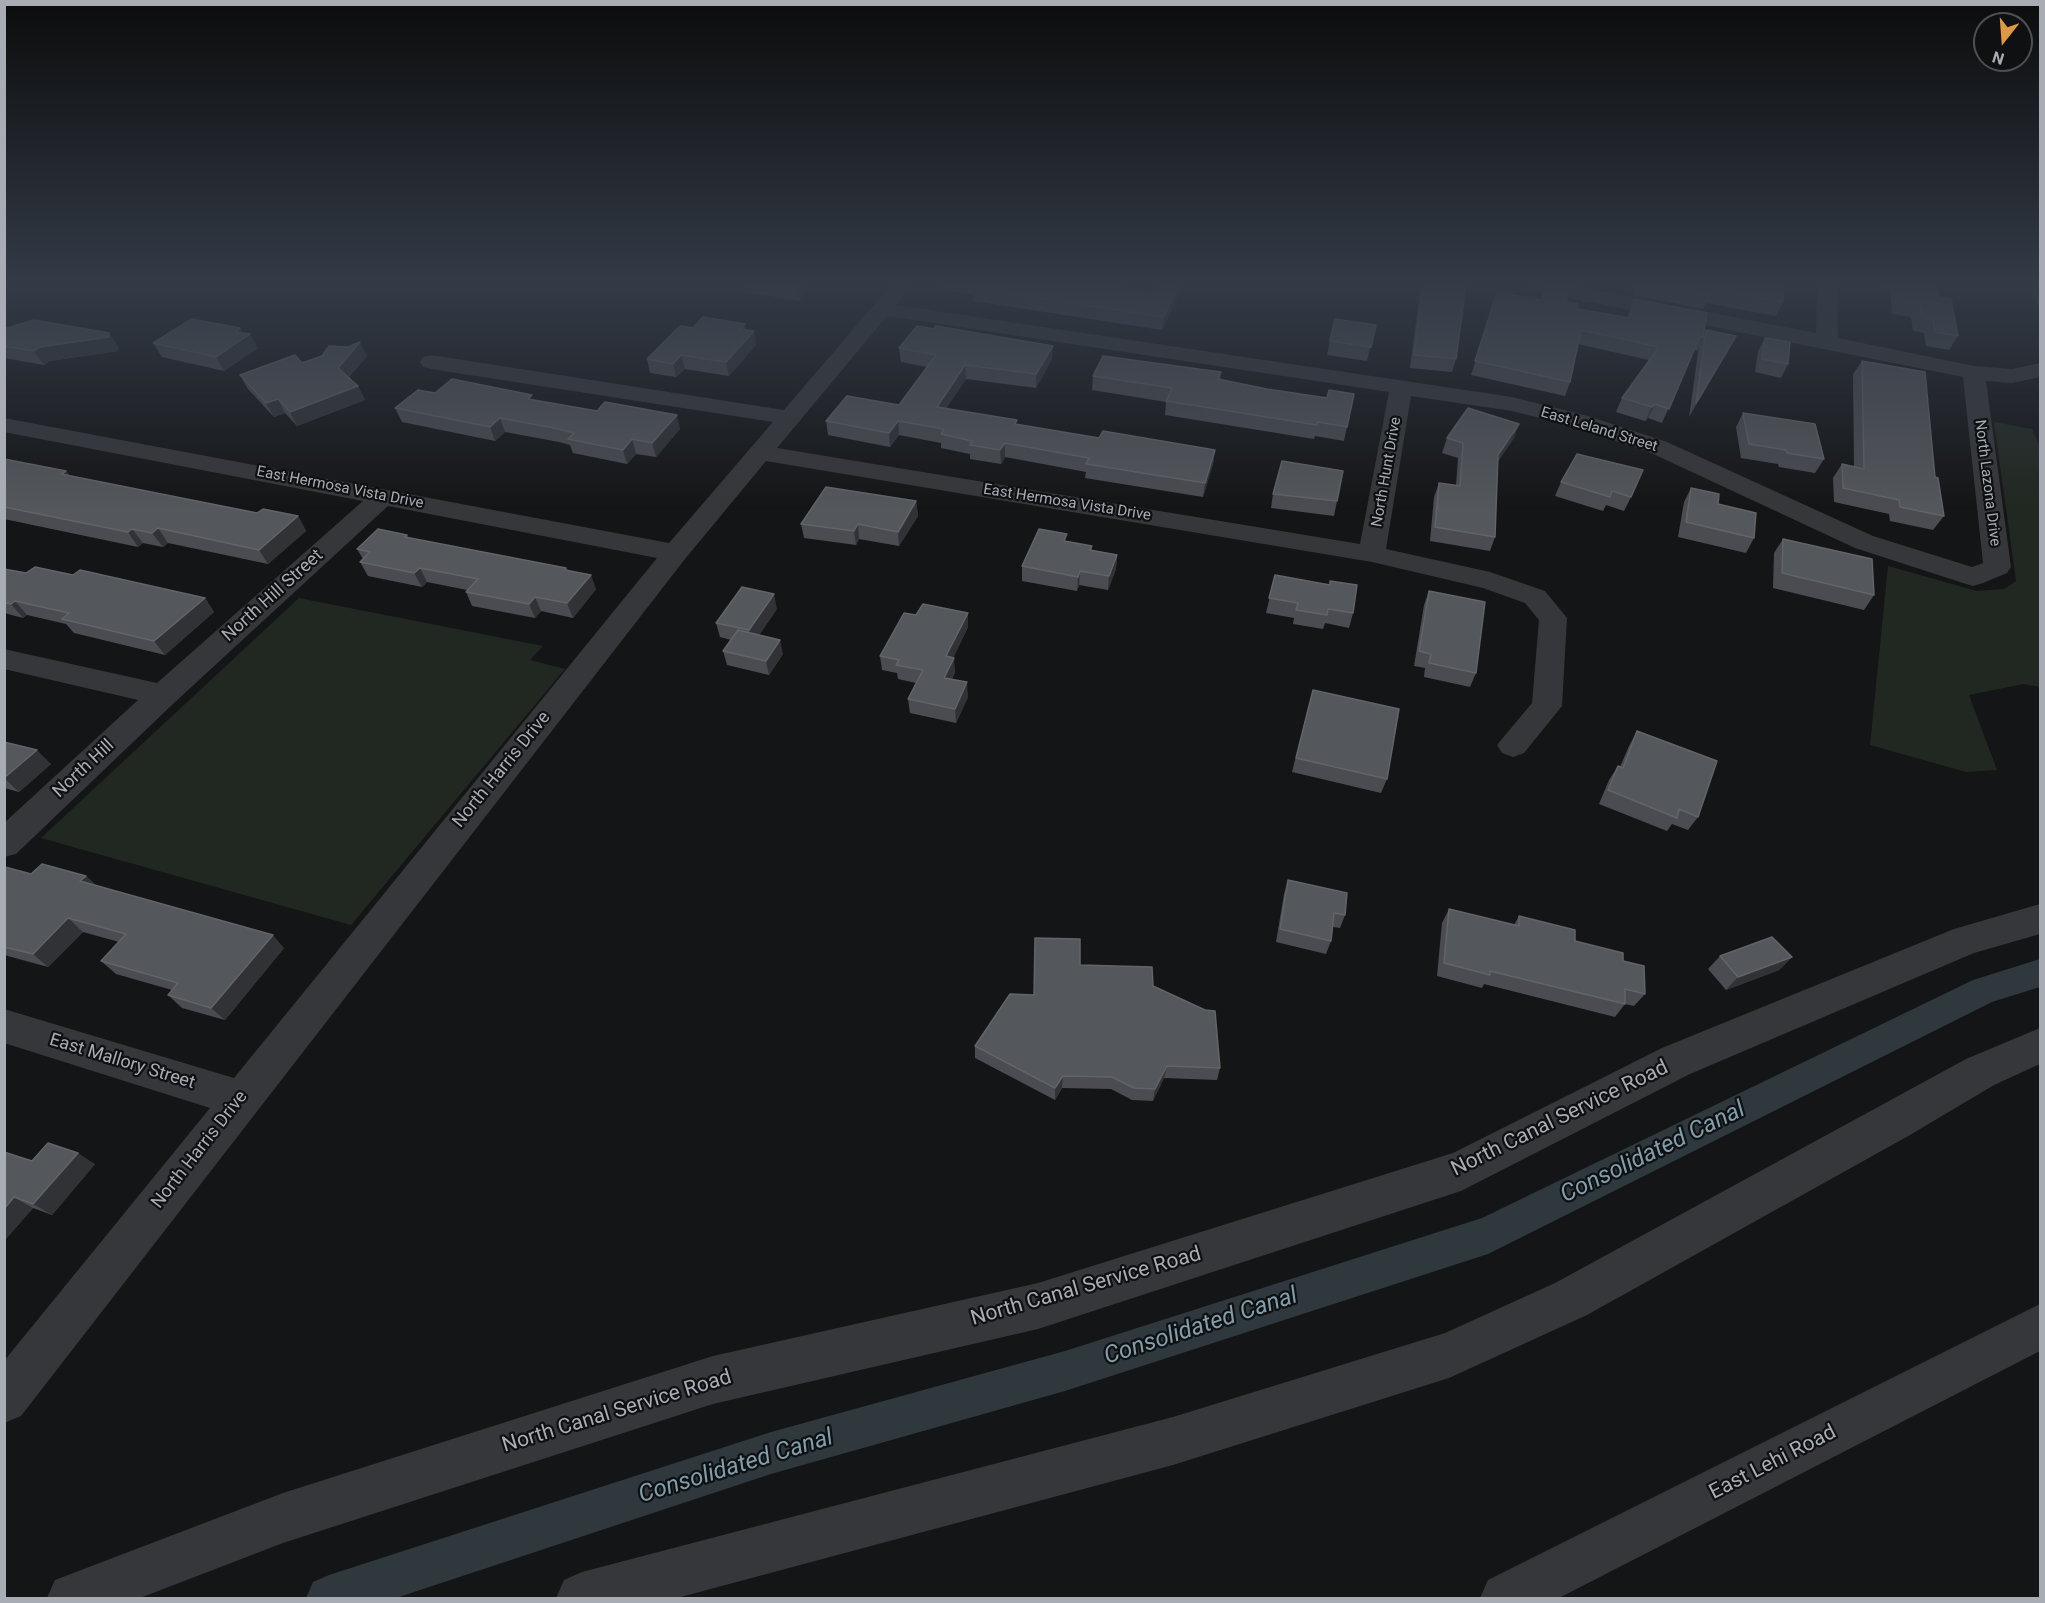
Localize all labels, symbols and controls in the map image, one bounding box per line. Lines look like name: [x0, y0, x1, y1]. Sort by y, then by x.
north arrow: [1973, 12, 2033, 72]
text: N: [1990, 47, 2006, 69]
street label: East Leland Street: [1539, 404, 1659, 456]
street label: North Hunt Drive: [1368, 416, 1406, 528]
street label: North Lazona Drive: [1970, 419, 2004, 547]
street label: East Hermosa Vista Drive: [255, 463, 425, 513]
street label: East Hermosa Vista Drive: [982, 481, 1152, 525]
street label: North Hill Street: [218, 545, 328, 647]
street label: North Harris Drive: [449, 708, 555, 832]
street label: North Hill: [49, 735, 119, 803]
street label: East Mallory Street: [47, 1030, 197, 1094]
street label: North Canal Service Road: [1447, 1055, 1673, 1183]
street label: North Harris Drive: [147, 1087, 253, 1213]
water label: Consolidated Canal: [1556, 1096, 1750, 1210]
street label: North Canal Service Road: [968, 1242, 1204, 1332]
water label: Consolidated Canal: [1101, 1282, 1301, 1372]
street label: North Canal Service Road: [499, 1365, 735, 1459]
street label: East Lehi Road: [1705, 1420, 1841, 1506]
water label: Consolidated Canal: [635, 1424, 837, 1510]

